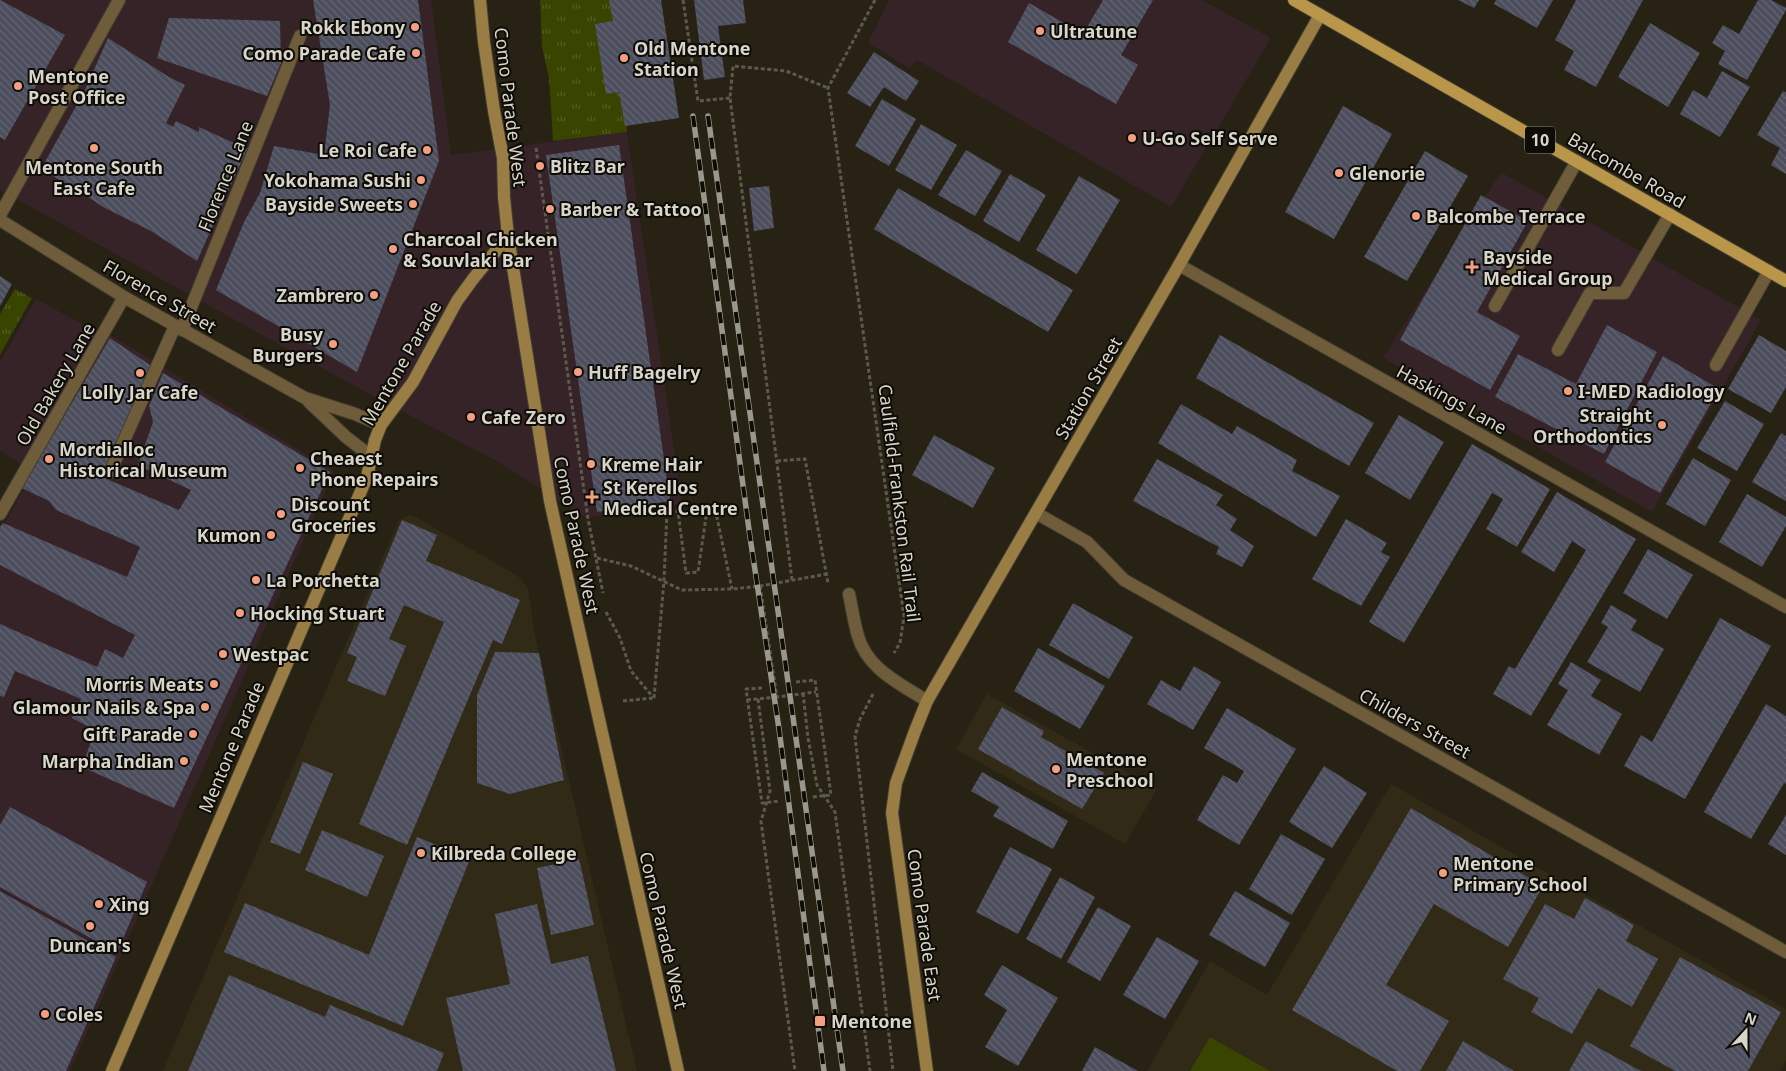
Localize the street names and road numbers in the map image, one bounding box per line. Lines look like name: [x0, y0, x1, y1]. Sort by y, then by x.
street label: Como Parade West: [489, 26, 533, 189]
street label: Florence Lane: [192, 117, 258, 235]
road number: 10: [1525, 126, 1555, 154]
street label: Balcombe Road: [1564, 127, 1690, 213]
street label: Florence Street: [99, 254, 221, 338]
street label: Mentone Parade: [356, 296, 446, 430]
street label: Old Bakery Lane: [10, 318, 100, 450]
street label: Station Street: [1049, 332, 1127, 444]
street label: Haskings Lane: [1393, 359, 1511, 439]
street label: Caulfield-Frankston Rail Trail: [873, 383, 927, 623]
street label: Como Parade West: [549, 454, 606, 616]
street label: Mentone Parade: [193, 678, 269, 816]
street label: Childers Street: [1355, 682, 1475, 764]
street label: Como Parade East: [902, 847, 948, 1003]
street label: Como Parade West: [634, 849, 694, 1011]

